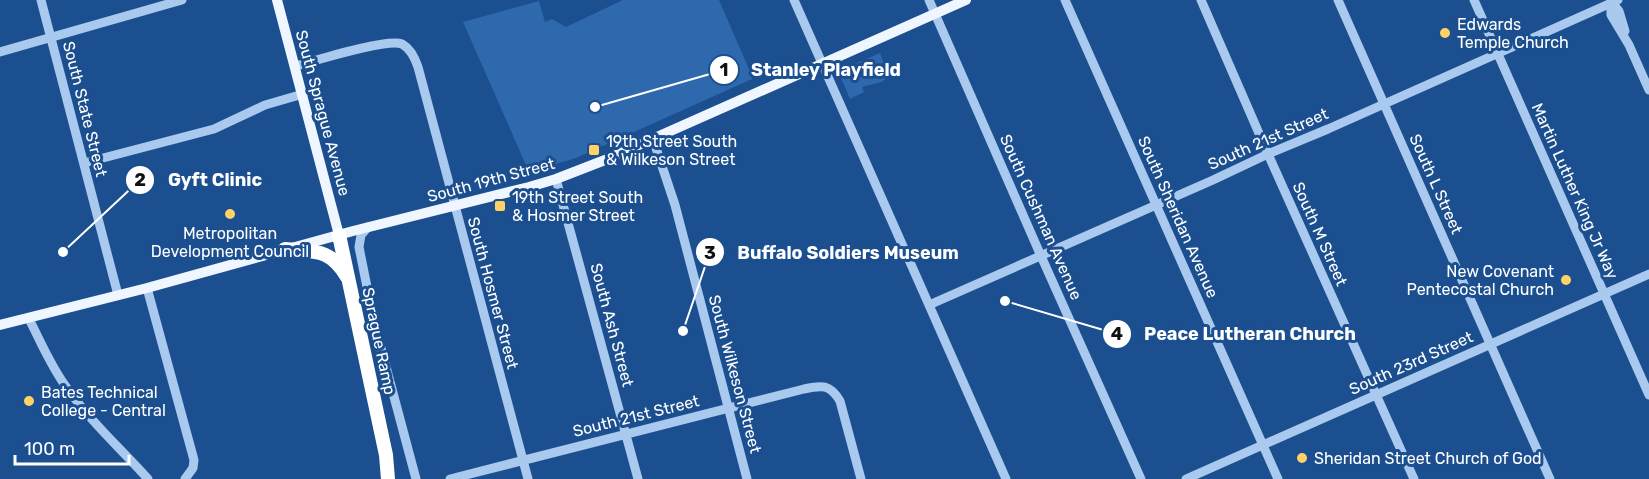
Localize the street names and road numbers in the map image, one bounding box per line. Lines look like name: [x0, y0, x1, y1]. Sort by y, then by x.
street label: South Sprague Avenue: [292, 28, 354, 198]
street label: South State Street: [59, 39, 111, 179]
street label: Martin Luther King Jr Way: [1528, 100, 1622, 282]
street label: South 21st Street: [1205, 104, 1331, 174]
street label: South Cushman Avenue: [996, 131, 1086, 303]
street label: South L Street: [1405, 131, 1467, 237]
street label: South Sheridan Avenue: [1134, 133, 1222, 301]
street label: South 19th Street: [425, 154, 557, 206]
street label: South M Street: [1289, 179, 1351, 289]
street label: South Hosmer Street: [464, 215, 522, 371]
street label: South Ash Street: [586, 261, 638, 389]
street label: Sprague Ramp: [358, 286, 400, 396]
street label: South Wilkeson Street: [705, 293, 765, 455]
street label: South 23rd Street: [1346, 327, 1476, 399]
street label: South 21st Street: [571, 391, 701, 441]

